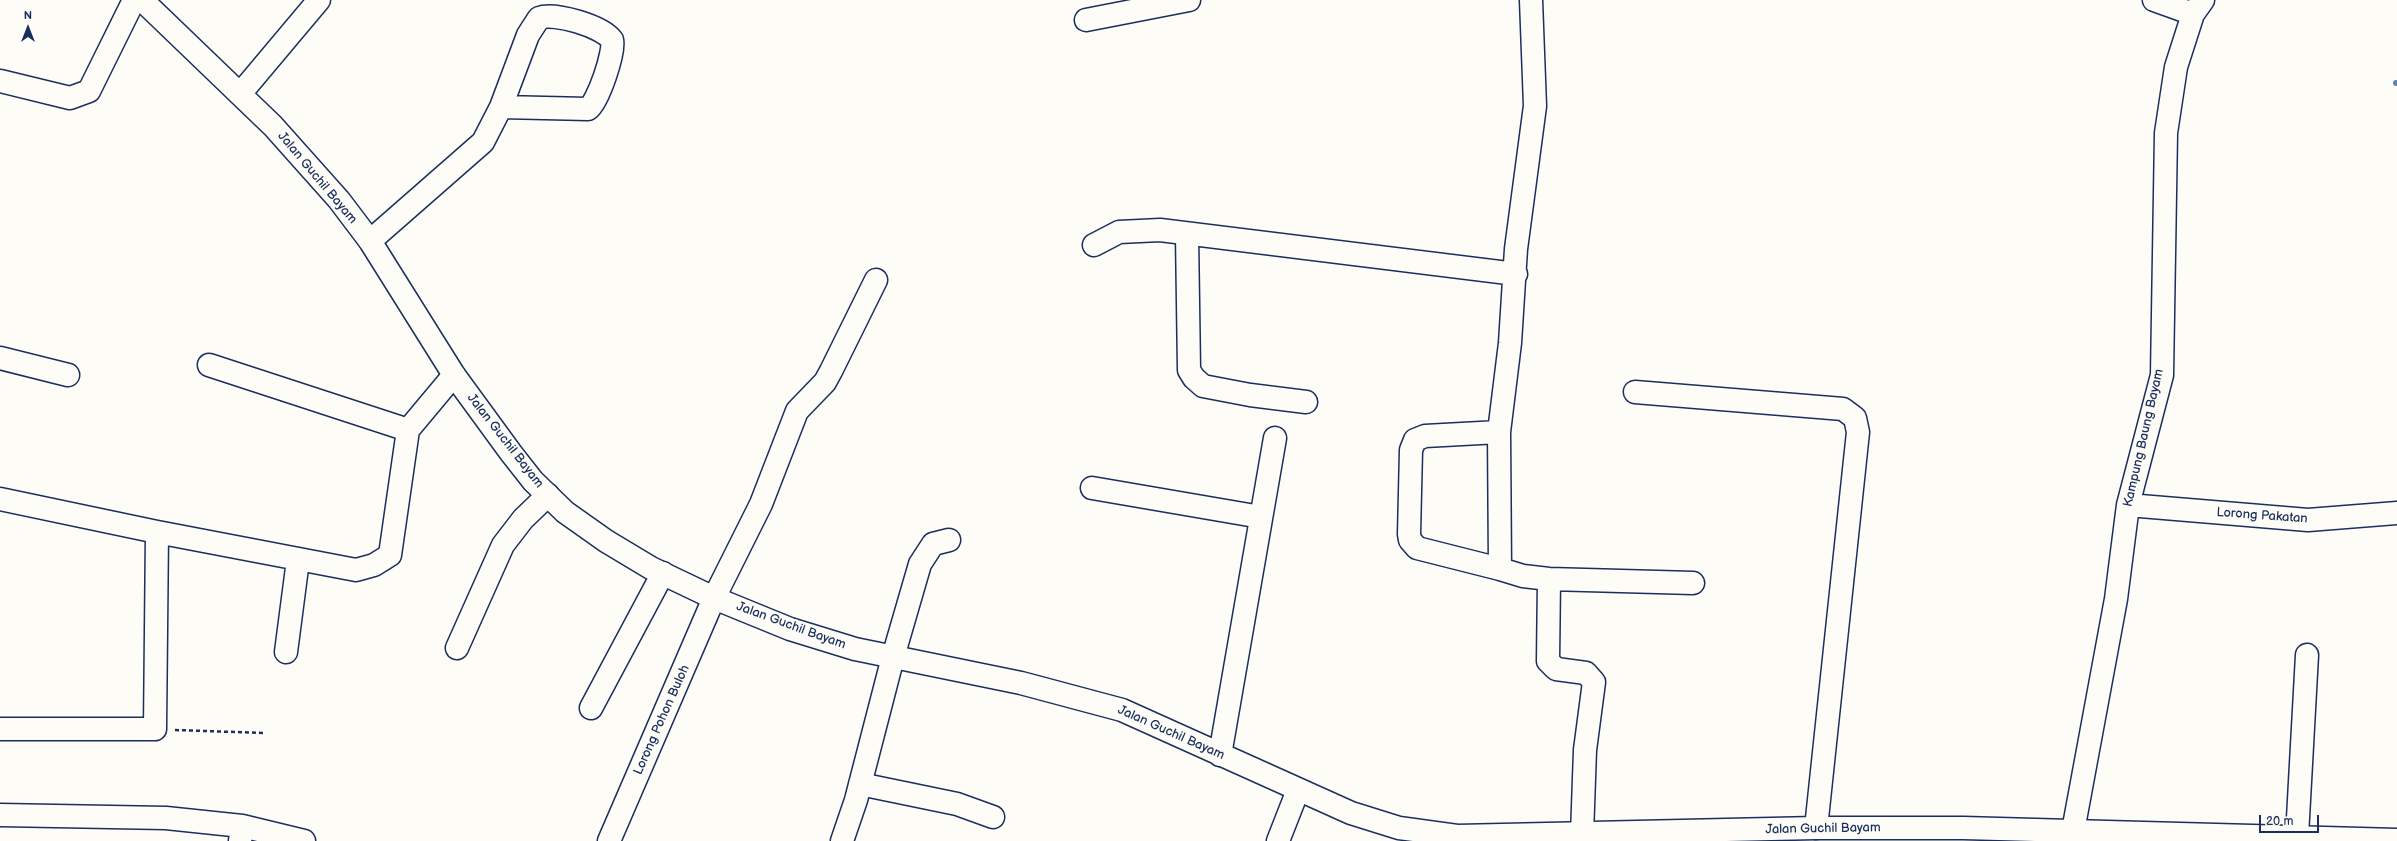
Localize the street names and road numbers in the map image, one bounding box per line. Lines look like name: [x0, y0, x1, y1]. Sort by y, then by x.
street label: Jalan Guchil Bayam: [274, 129, 360, 227]
street label: Kampung Baung Bayam: [2121, 368, 2167, 508]
street label: Jalan Guchil Bayam: [463, 391, 547, 491]
street label: Lorong Pakatan: [2216, 505, 2308, 527]
street label: Jalan Guchil Bayam: [734, 599, 848, 653]
street label: Lorong Pohon Buloh: [631, 663, 693, 777]
street label: Jalan Guchil Bayam: [1115, 702, 1227, 764]
street label: Jalan Guchil Bayam: [1765, 820, 1881, 838]

